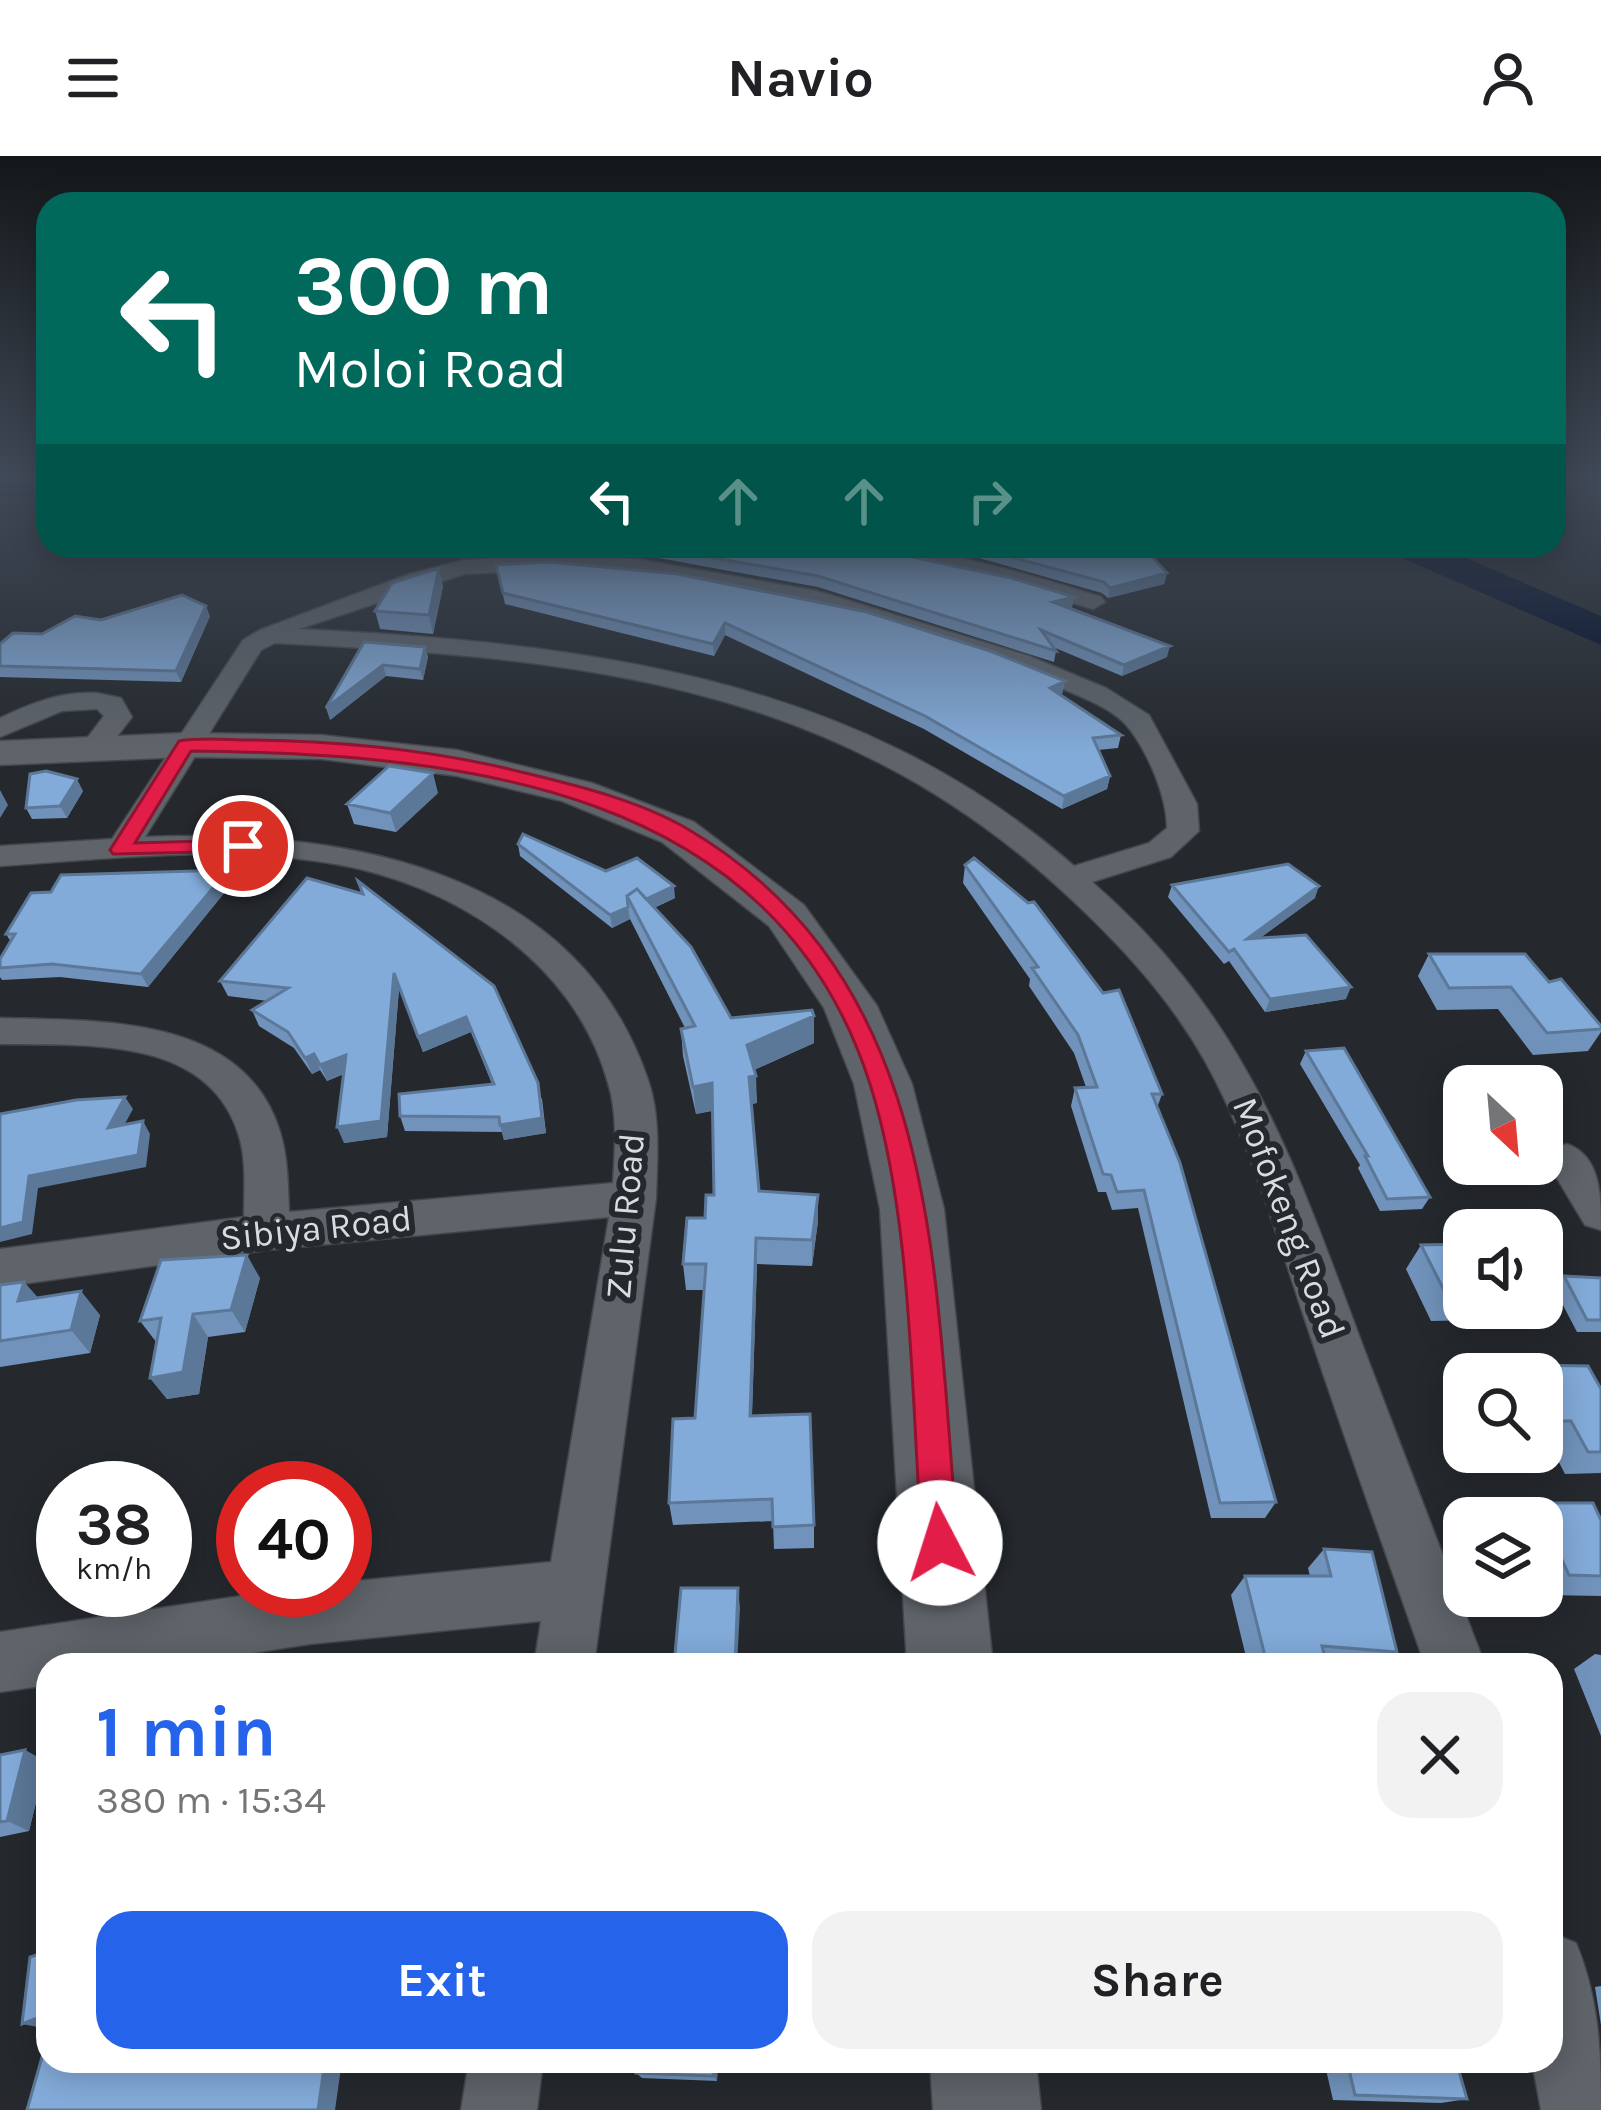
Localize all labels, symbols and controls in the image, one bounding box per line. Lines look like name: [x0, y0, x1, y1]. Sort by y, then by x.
icon: menu: [60, 45, 126, 111]
icon: person: [1475, 45, 1541, 111]
text: Navio: [727, 46, 874, 110]
text: 300 m: [294, 237, 553, 335]
icon: left: [96, 240, 252, 396]
text: Moloi Road: [294, 337, 567, 401]
icon: left: [579, 468, 645, 534]
icon: ahead: [705, 468, 771, 534]
icon: ahead: [831, 468, 897, 534]
icon: right: [957, 468, 1023, 534]
pin: [192, 795, 294, 897]
icon: arrive: [210, 813, 276, 879]
north arrow: [1443, 1065, 1563, 1185]
map controls: [1443, 1065, 1563, 1617]
street label: Mofokeng Road: [1224, 1092, 1354, 1344]
street label: Zulu Road: [597, 1131, 653, 1301]
street label: Sibiya Road: [218, 1197, 414, 1259]
button: sound: [1443, 1209, 1563, 1329]
button: search: [1443, 1353, 1563, 1473]
speed limit sign: 40: [216, 1461, 372, 1617]
position arrow: [877, 1480, 1003, 1606]
text: 38: [76, 1489, 152, 1559]
button: layers: [1443, 1497, 1563, 1617]
text: km/h: [76, 1551, 152, 1587]
text: 1 min: [96, 1690, 277, 1774]
button: close: [1377, 1692, 1503, 1818]
text: 380 m · 15:34: [96, 1777, 326, 1823]
button: Exit: [96, 1911, 788, 2049]
button: Share: [812, 1911, 1503, 2049]

